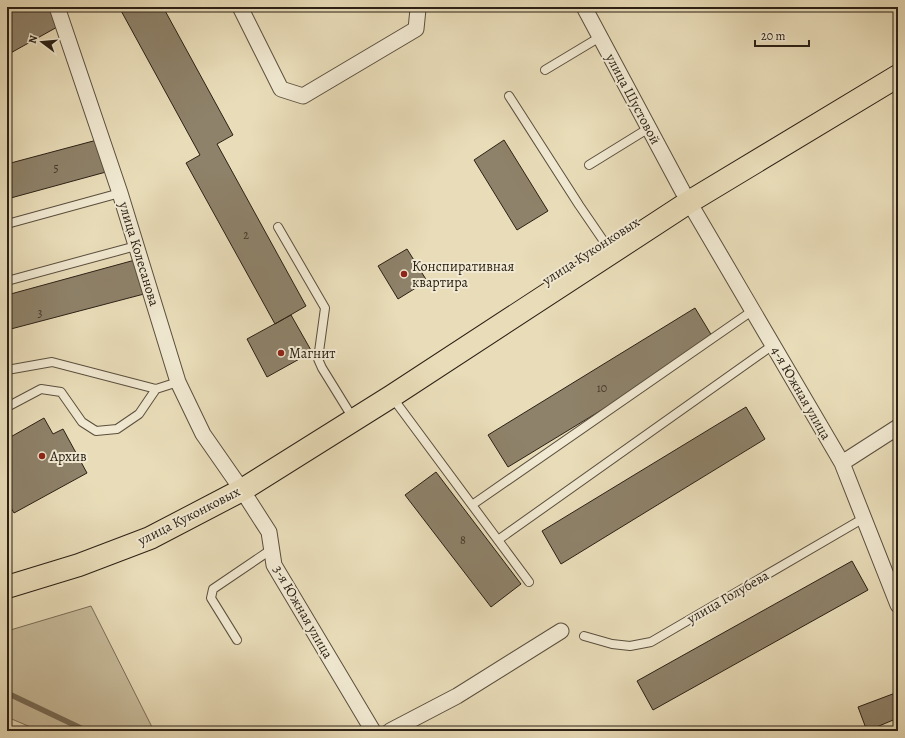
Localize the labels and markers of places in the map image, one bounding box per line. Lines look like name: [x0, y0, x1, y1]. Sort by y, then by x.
place label: Конспиративная квартира: [412, 257, 514, 292]
marker: Конспиративная квартира: [399, 269, 409, 279]
place label: Магнит: [289, 344, 336, 363]
marker: Магнит: [276, 348, 286, 358]
place label: Архив: [49, 447, 87, 466]
marker: Архив: [37, 451, 47, 461]

